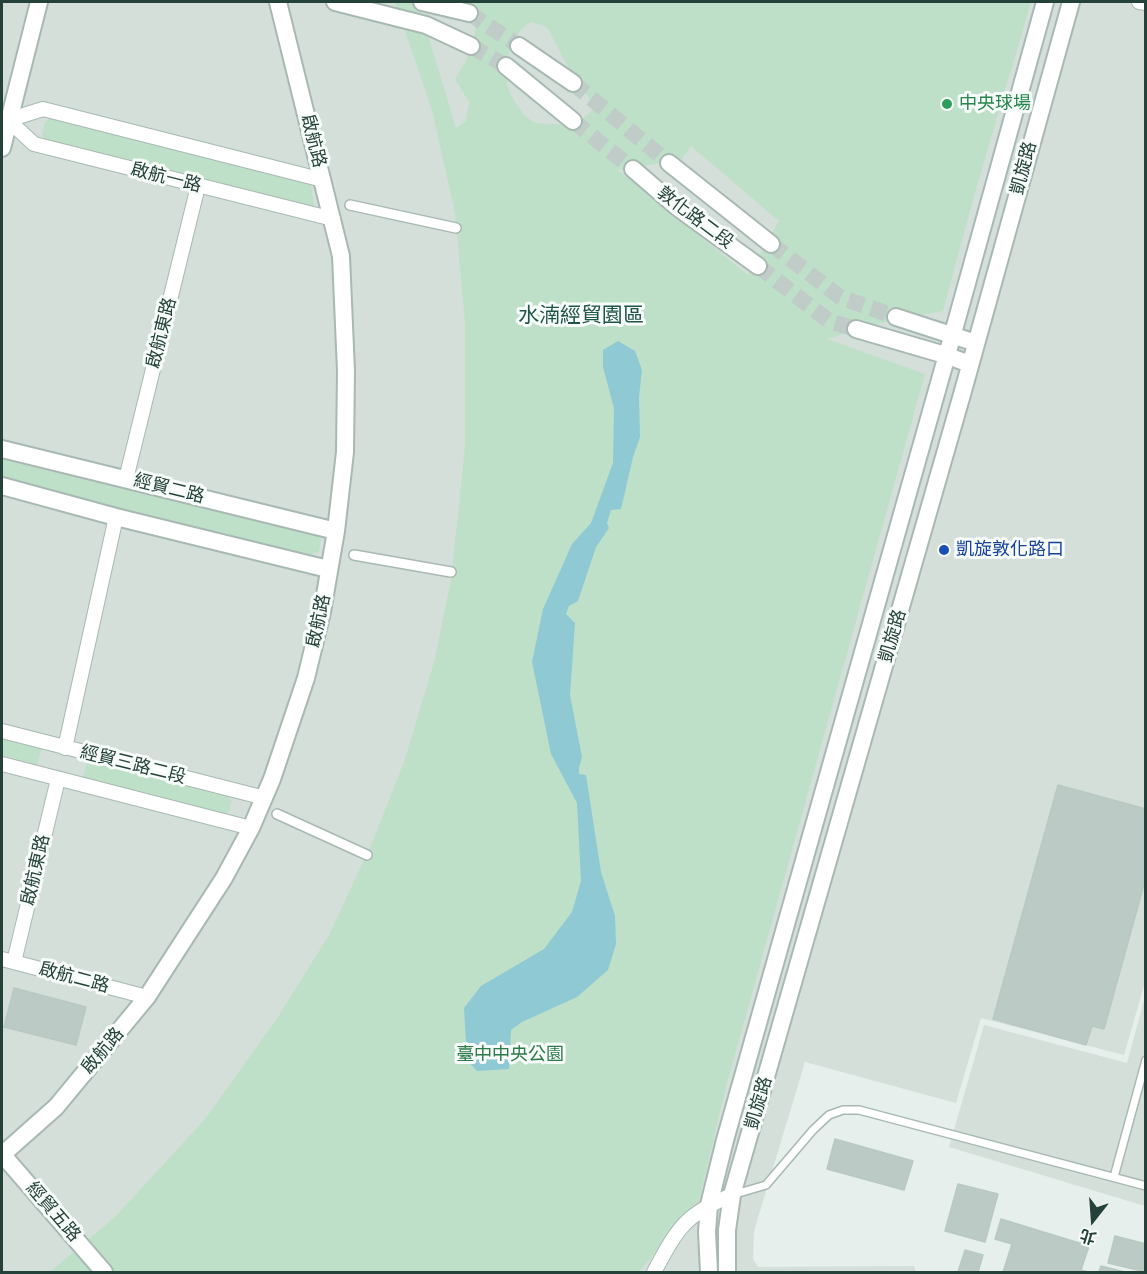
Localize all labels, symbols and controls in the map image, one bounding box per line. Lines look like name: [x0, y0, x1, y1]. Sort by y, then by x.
place label: 中央球場: [959, 93, 1031, 115]
marker: 中央球場: [940, 97, 954, 111]
street label: 啟航路: [296, 112, 330, 170]
street label: 凱旋路: [1007, 139, 1041, 197]
street label: 啟航一路: [128, 159, 204, 197]
street label: 敦化路二段: [653, 182, 737, 254]
street label: 啟航東路: [143, 295, 181, 371]
district label: 水湳經貿園區: [518, 303, 644, 329]
street label: 經貿二路: [131, 470, 207, 508]
place label: 凱旋敦化路口: [956, 539, 1064, 561]
marker: 凱旋敦化路口: [937, 543, 951, 557]
street label: 啟航路: [303, 592, 335, 650]
street label: 凱旋路: [875, 607, 911, 665]
street label: 經貿三路二段: [78, 741, 188, 789]
street label: 啟航東路: [17, 832, 55, 908]
street label: 啟航二路: [36, 958, 112, 998]
street label: 啟航路: [77, 1023, 129, 1079]
park label: 臺中中央公園: [456, 1044, 564, 1066]
street label: 凱旋路: [741, 1074, 777, 1132]
street label: 經貿五路: [21, 1178, 85, 1246]
north arrow: [1063, 1190, 1123, 1250]
text: 北: [1077, 1224, 1099, 1250]

